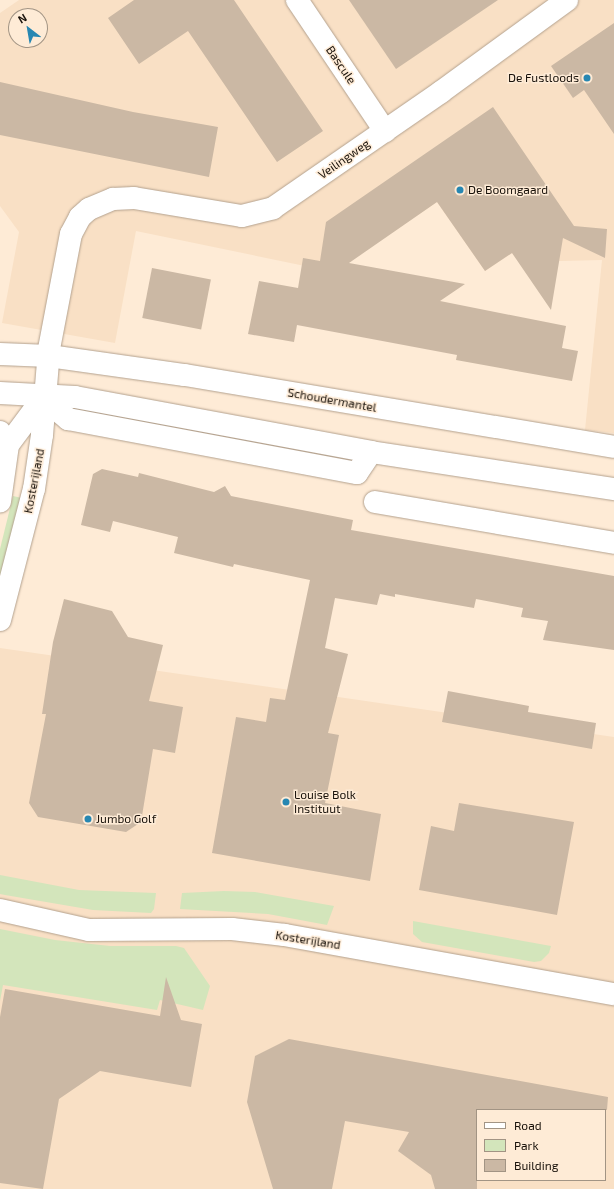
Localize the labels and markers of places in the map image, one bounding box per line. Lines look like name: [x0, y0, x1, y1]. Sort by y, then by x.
place label: De Fustloods: [508, 71, 579, 85]
marker: De Fustloods: [582, 73, 592, 83]
place label: De Boomgaard: [468, 183, 548, 197]
marker: De Boomgaard: [455, 185, 465, 195]
place label: Louise Bolk Instituut: [294, 788, 356, 816]
marker: Louise Bolk Instituut: [281, 797, 291, 807]
place label: Jumbo Golf: [96, 812, 156, 826]
marker: Jumbo Golf: [83, 814, 93, 824]

